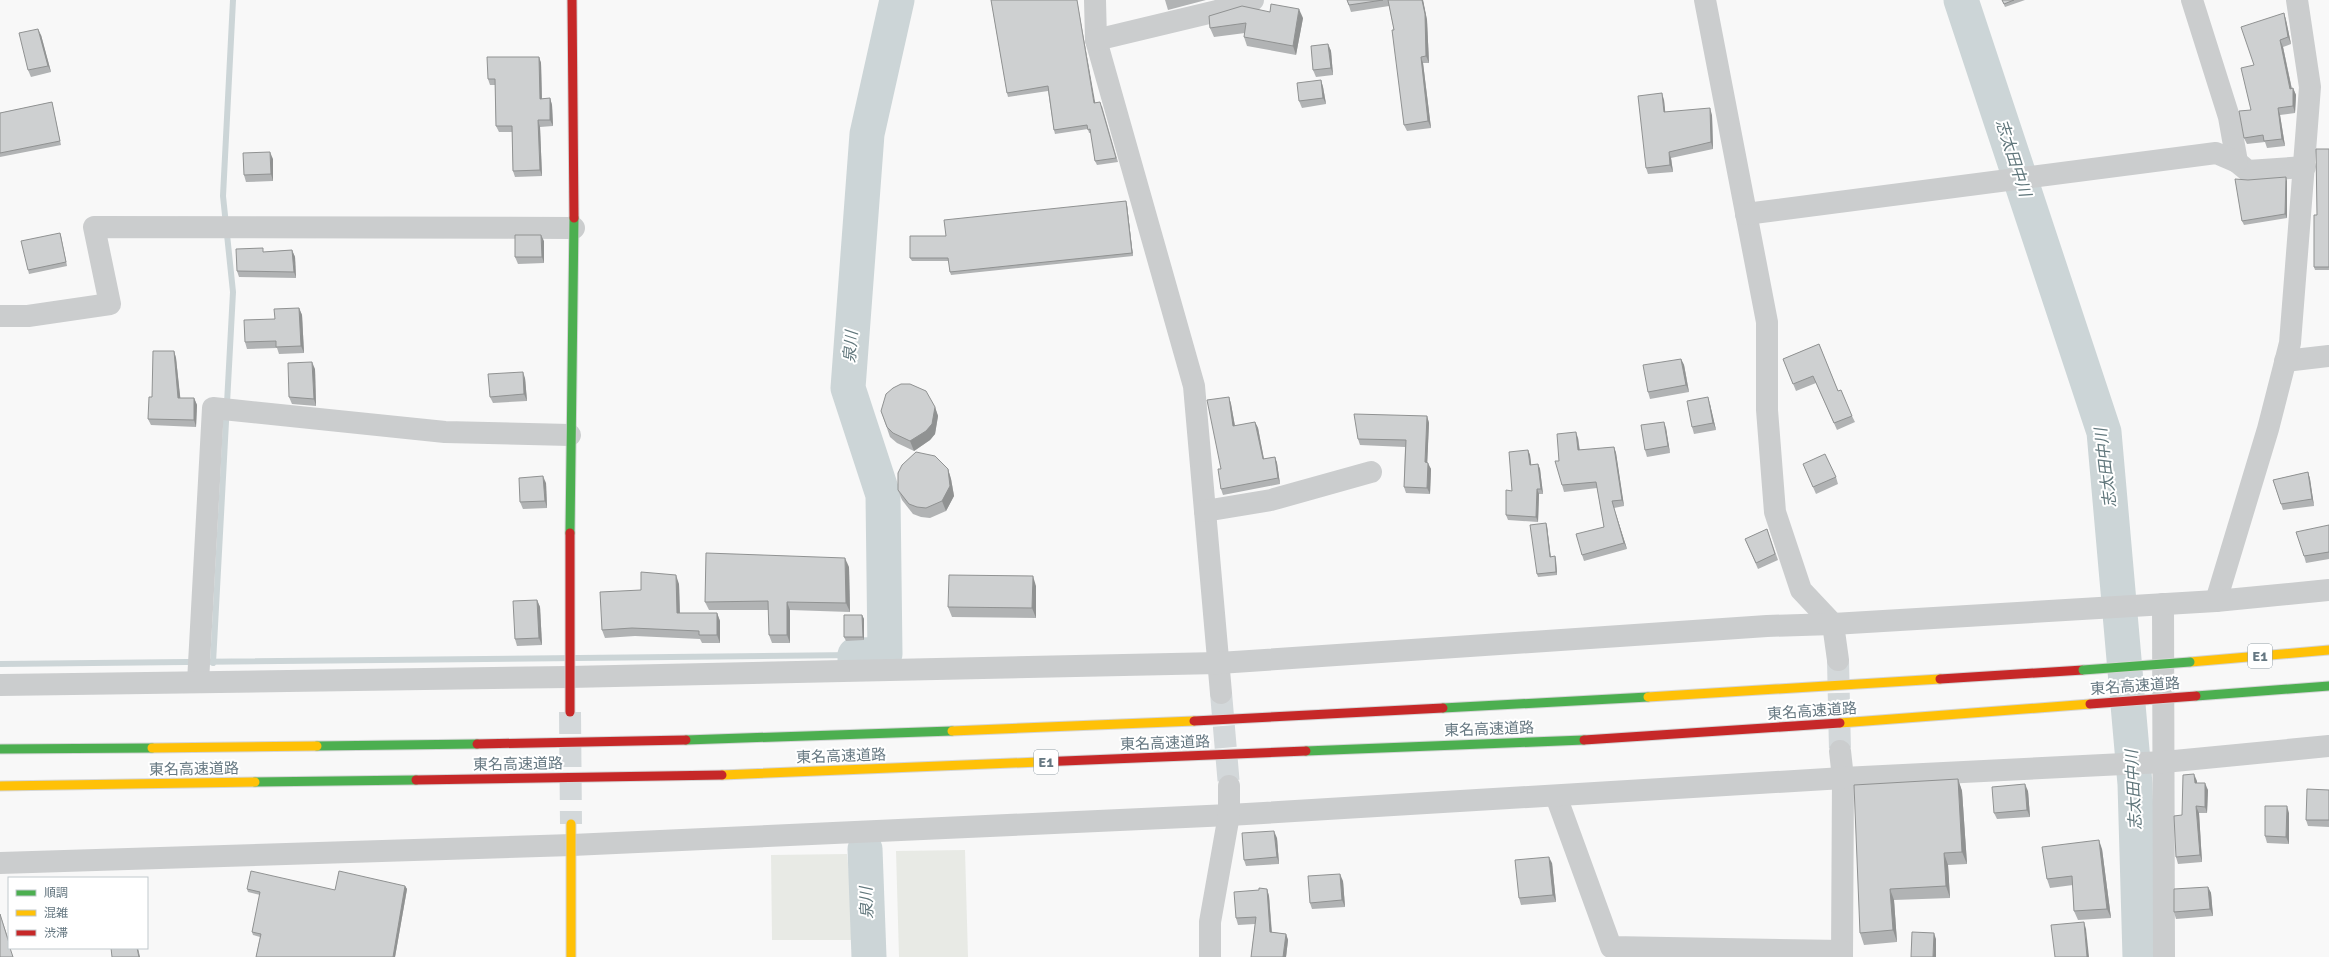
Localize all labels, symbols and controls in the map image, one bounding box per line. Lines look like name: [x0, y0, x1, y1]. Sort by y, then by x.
water label: 志太田中川: [1991, 117, 2035, 201]
water label: 泉川: [840, 328, 862, 364]
water label: 志太田中川: [2091, 425, 2121, 509]
road number: E1: [2248, 644, 2272, 668]
street label: 東名高速道路: [2089, 674, 2181, 698]
street label: 東名高速道路: [1766, 699, 1858, 723]
street label: 東名高速道路: [1444, 718, 1534, 740]
street label: 東名高速道路: [1120, 732, 1210, 754]
street label: 東名高速道路: [796, 745, 886, 767]
water label: 志太田中川: [2122, 748, 2146, 830]
road number: E1: [1034, 750, 1058, 774]
street label: 東名高速道路: [473, 754, 563, 774]
street label: 東名高速道路: [149, 759, 239, 779]
legend: [8, 877, 148, 949]
water label: 泉川: [856, 885, 878, 919]
text: 順調: [44, 886, 68, 901]
text: 混雑: [44, 906, 68, 921]
text: 渋滞: [44, 926, 68, 941]

